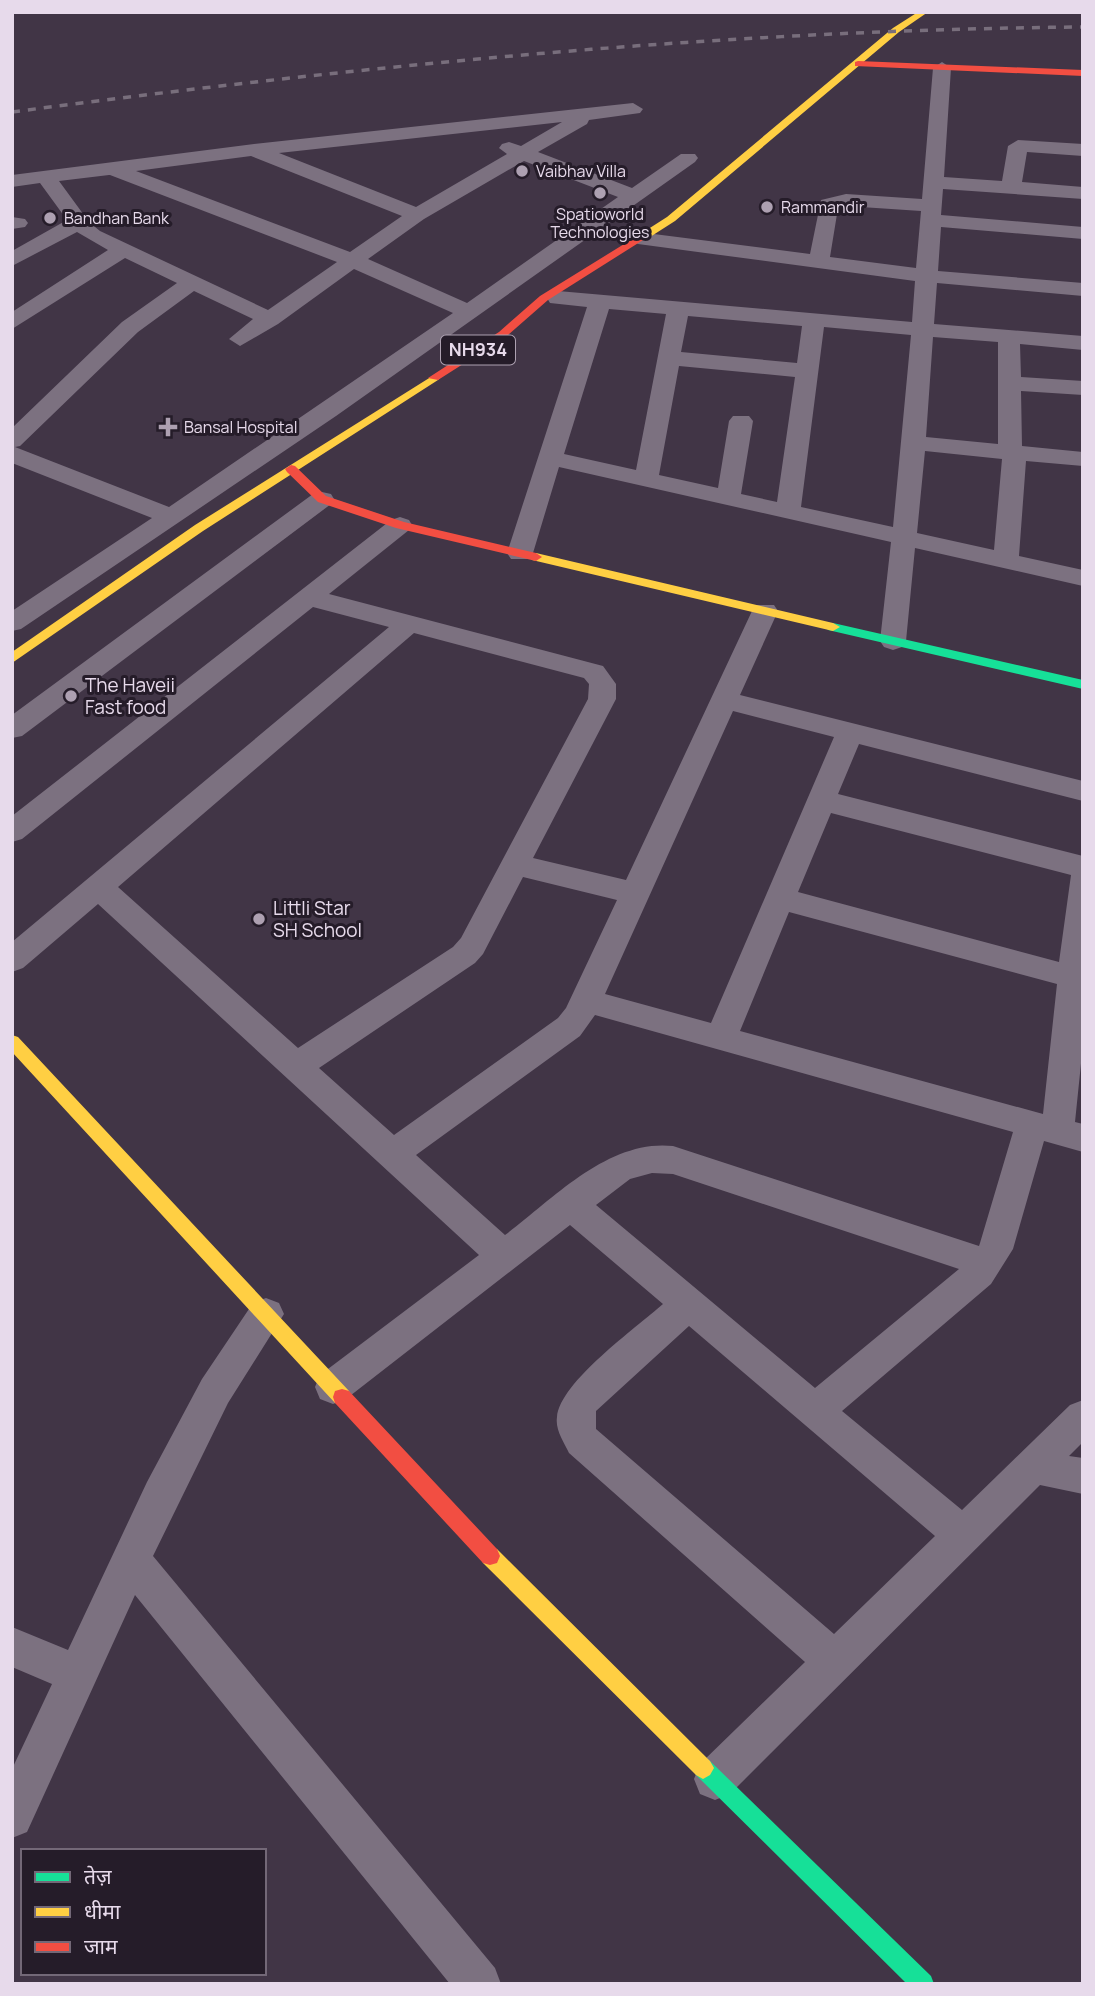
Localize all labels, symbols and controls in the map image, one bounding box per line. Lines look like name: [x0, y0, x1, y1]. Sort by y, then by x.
place label: Vaibhav Villa: [536, 160, 626, 182]
marker: Vaibhav Villa: [514, 163, 530, 179]
marker: Spatioworld Technologies: [592, 185, 608, 201]
place label: Rammandir: [781, 196, 865, 218]
marker: Rammandir: [759, 199, 775, 215]
place label: Spatioworld Technologies: [550, 203, 650, 243]
place label: Bandhan Bank: [64, 207, 170, 229]
marker: Bandhan Bank: [42, 210, 58, 226]
road number: NH934: [441, 336, 515, 364]
place label: Bansal Hospital: [184, 416, 297, 438]
marker: Bansal Hospital: [158, 417, 178, 437]
place label: The Haveii Fast food: [85, 672, 175, 720]
marker: The Haveii Fast food: [63, 688, 79, 704]
place label: Littli Star SH School: [273, 895, 362, 943]
marker: Littli Star SH School: [251, 911, 267, 927]
legend: [21, 1849, 266, 1975]
text: तेज़: [84, 1862, 112, 1890]
text: धीमा: [84, 1897, 121, 1925]
text: जाम: [84, 1932, 118, 1960]

